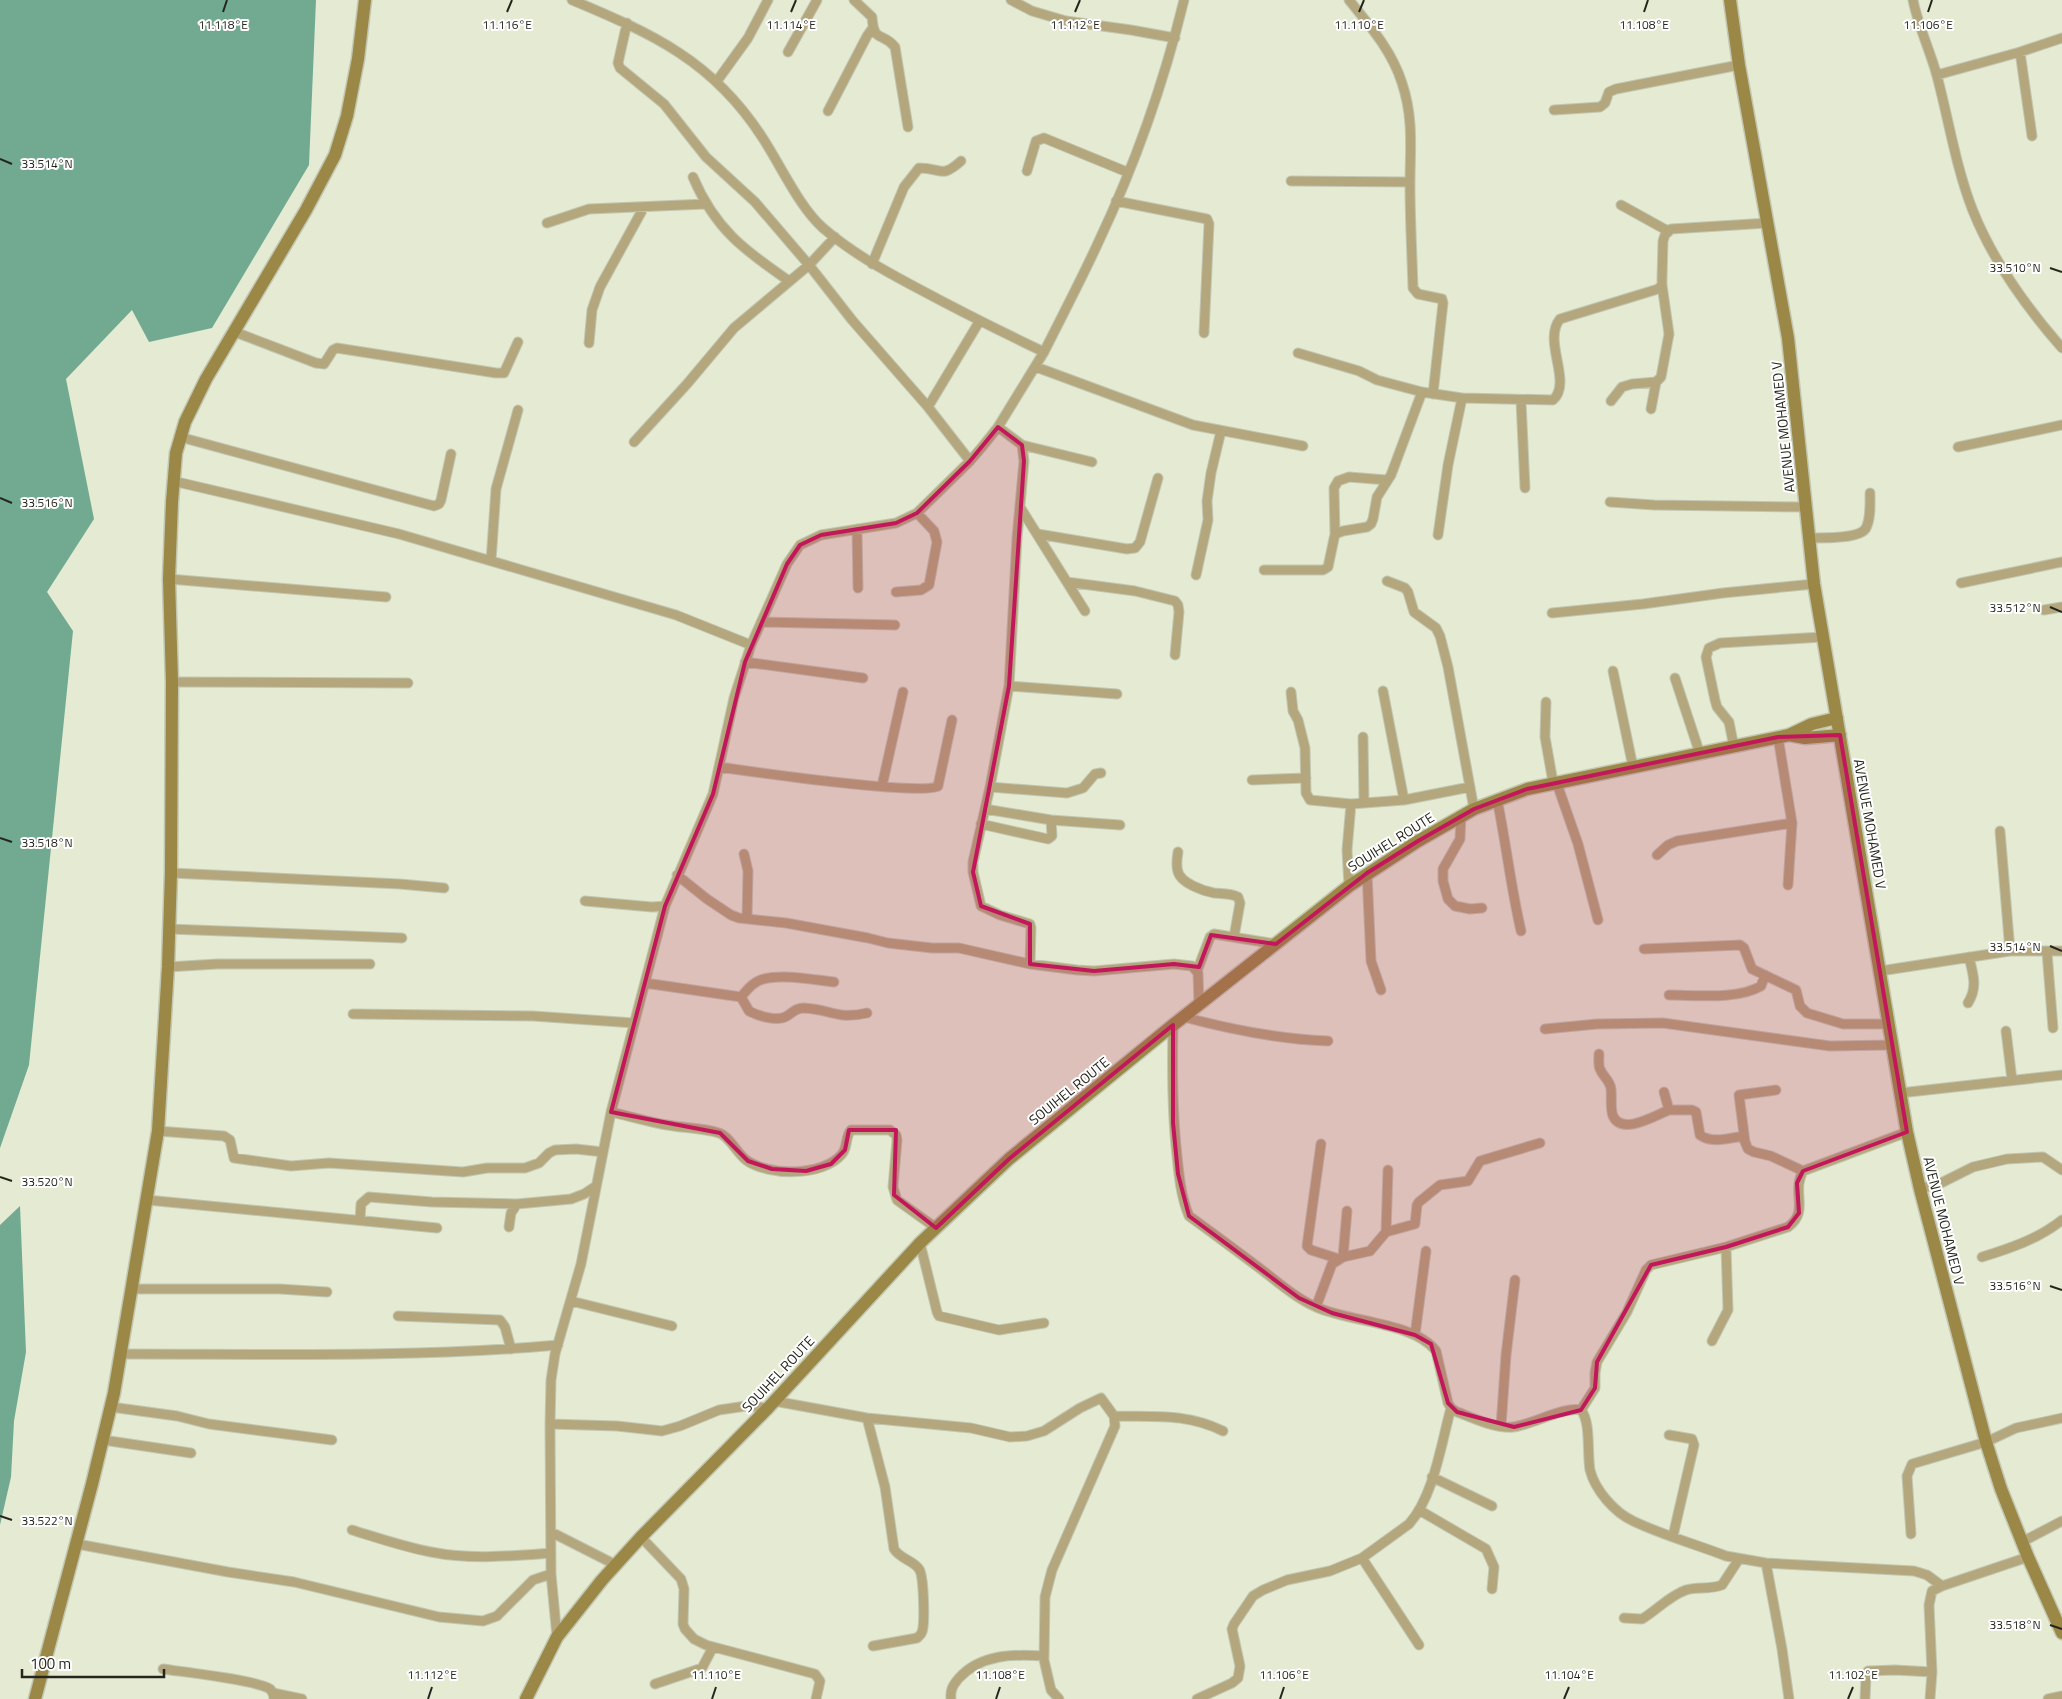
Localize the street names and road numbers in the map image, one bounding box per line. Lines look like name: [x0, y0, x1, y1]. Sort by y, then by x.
street label: AVENUE MOHAMED V: [1765, 360, 1800, 494]
street label: AVENUE MOHAMED V: [1849, 757, 1892, 891]
street label: SOUIHEL ROUTE: [1344, 807, 1438, 877]
street label: SOUIHEL ROUTE: [1024, 1051, 1114, 1130]
street label: AVENUE MOHAMED V: [1918, 1154, 1971, 1287]
street label: SOUIHEL ROUTE: [736, 1330, 819, 1417]

